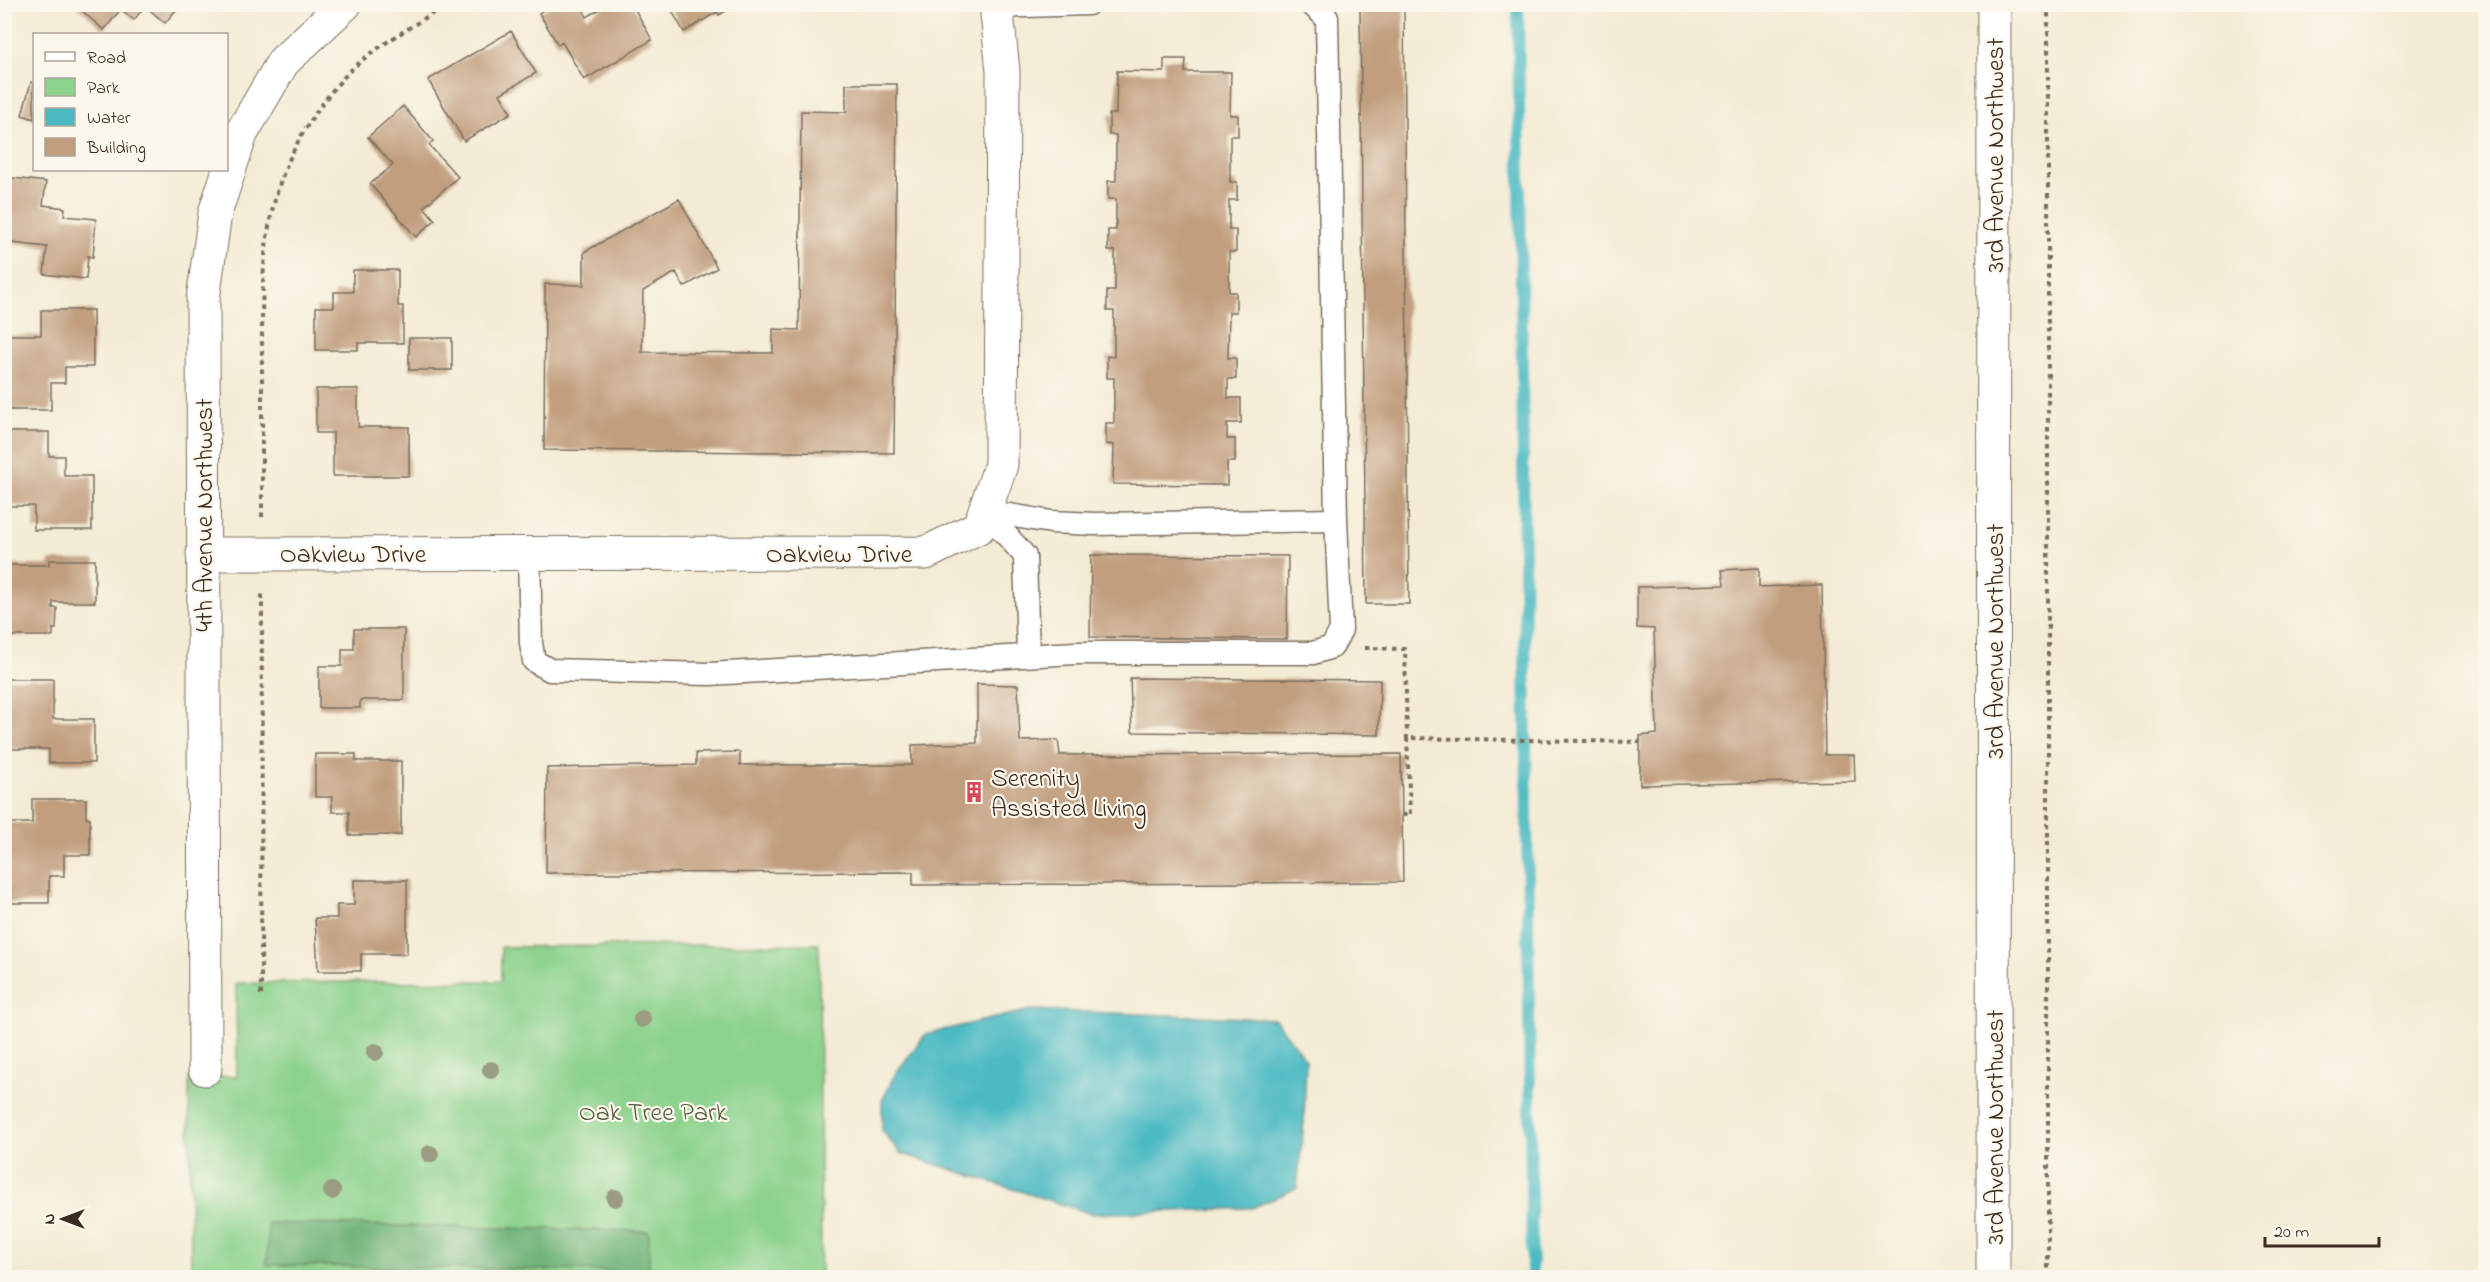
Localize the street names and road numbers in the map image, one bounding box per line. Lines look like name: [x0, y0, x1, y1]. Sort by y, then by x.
street label: 3rd Avenue Northwest: [1978, 37, 2016, 273]
street label: 4th Avenue Northwest: [187, 398, 225, 632]
street label: 3rd Avenue Northwest: [1978, 523, 2016, 759]
street label: Oakview Drive: [280, 537, 427, 575]
street label: Oakview Drive: [766, 537, 913, 575]
street label: 3rd Avenue Northwest: [1978, 1009, 2016, 1245]

